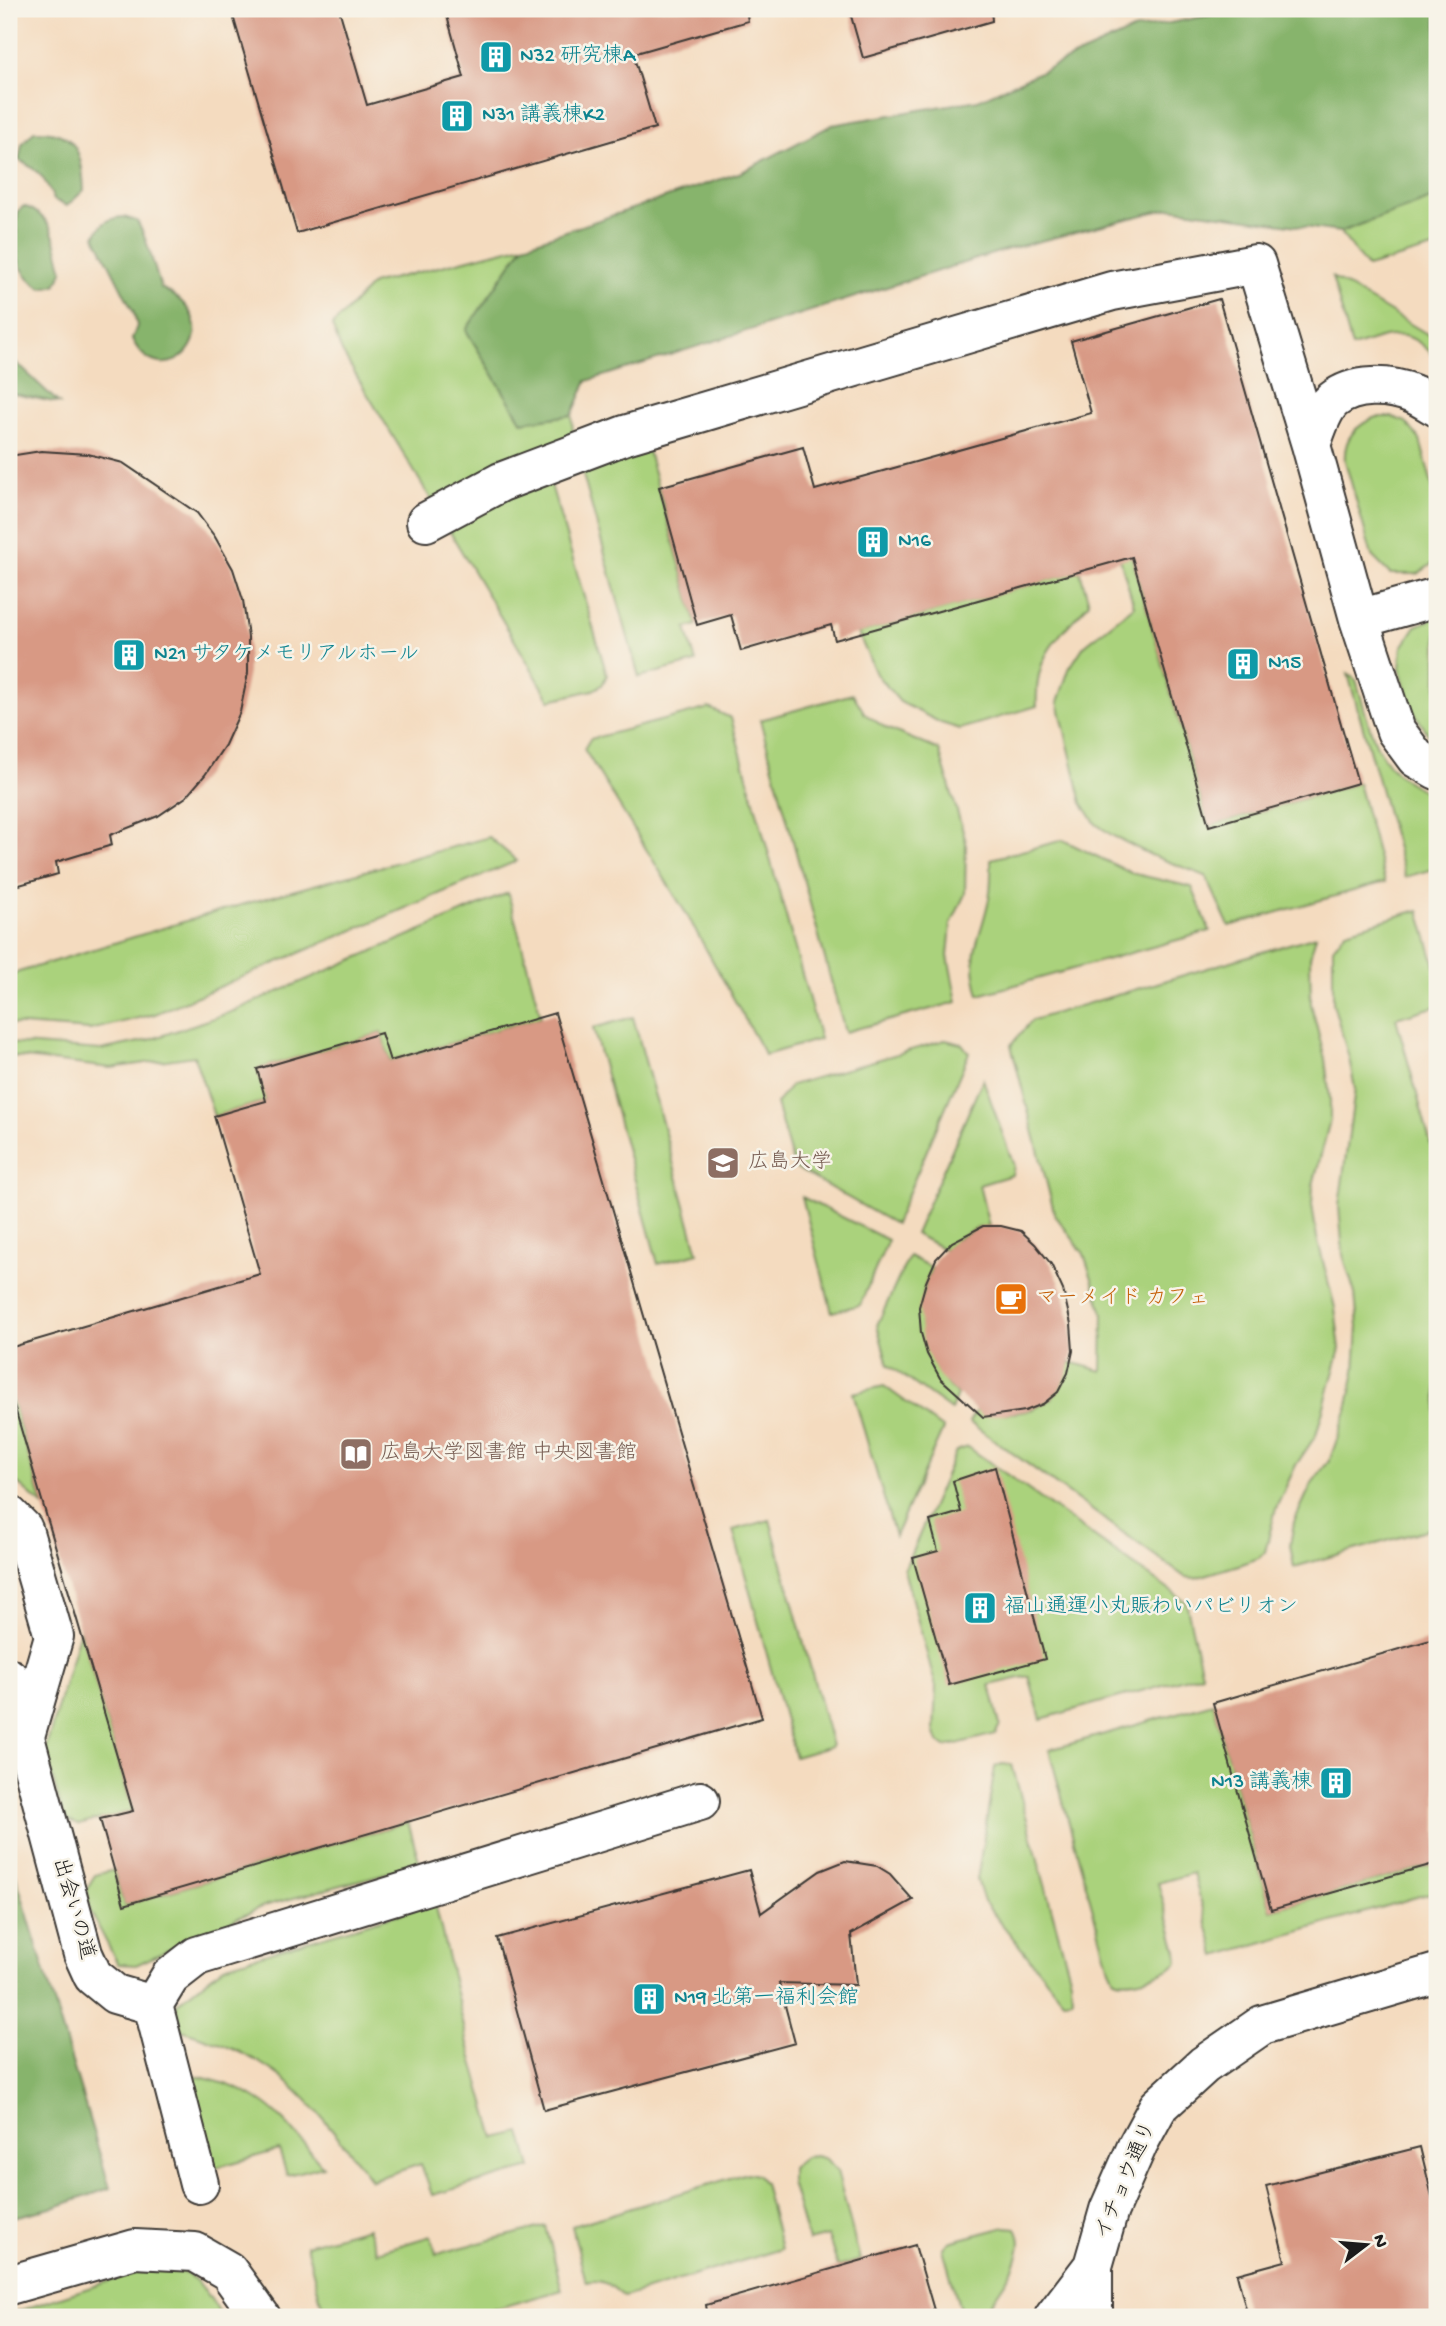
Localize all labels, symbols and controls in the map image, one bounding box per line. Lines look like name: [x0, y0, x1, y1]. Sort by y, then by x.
building icon: N32 研究棟A: [477, 38, 515, 76]
place label: N32 研究棟A: [520, 43, 637, 70]
building icon: N31 講義棟K2: [438, 97, 476, 135]
place label: N31 講義棟K2: [482, 102, 605, 129]
building icon: N16: [854, 523, 892, 561]
place label: N16: [898, 530, 931, 555]
building icon: N21 サタケメモリアルホール: [110, 636, 148, 674]
place label: N21 サタケメモリアルホール: [154, 643, 419, 668]
building icon: N15: [1224, 645, 1262, 683]
place label: N15: [1268, 652, 1301, 677]
school or university icon: 広島大学: [704, 1144, 742, 1182]
place label: 広島大学: [748, 1150, 832, 1176]
cafe icon: マーメイド カフェ: [992, 1280, 1030, 1318]
place label: マーメイド カフェ: [1036, 1287, 1209, 1312]
library icon: 広島大学図書館 中央図書館: [337, 1435, 375, 1473]
place label: 広島大学図書館 中央図書館: [380, 1440, 637, 1467]
building icon: 福山通運小丸賑わいパビリオン: [961, 1589, 999, 1627]
place label: 福山通運小丸賑わいパビリオン: [1004, 1595, 1298, 1621]
building icon: N13 講義棟: [1317, 1764, 1355, 1802]
place label: N13 講義棟: [1211, 1769, 1312, 1796]
street label: 出会いの道: [46, 1855, 100, 1963]
building icon: N19 北第一福利会館: [630, 1980, 668, 2018]
place label: N19 北第一福利会館: [674, 1985, 859, 2012]
street label: イチョウ通り: [1090, 2118, 1163, 2244]
north arrow: [1330, 2210, 1400, 2280]
text: N: [1366, 2232, 1392, 2250]

